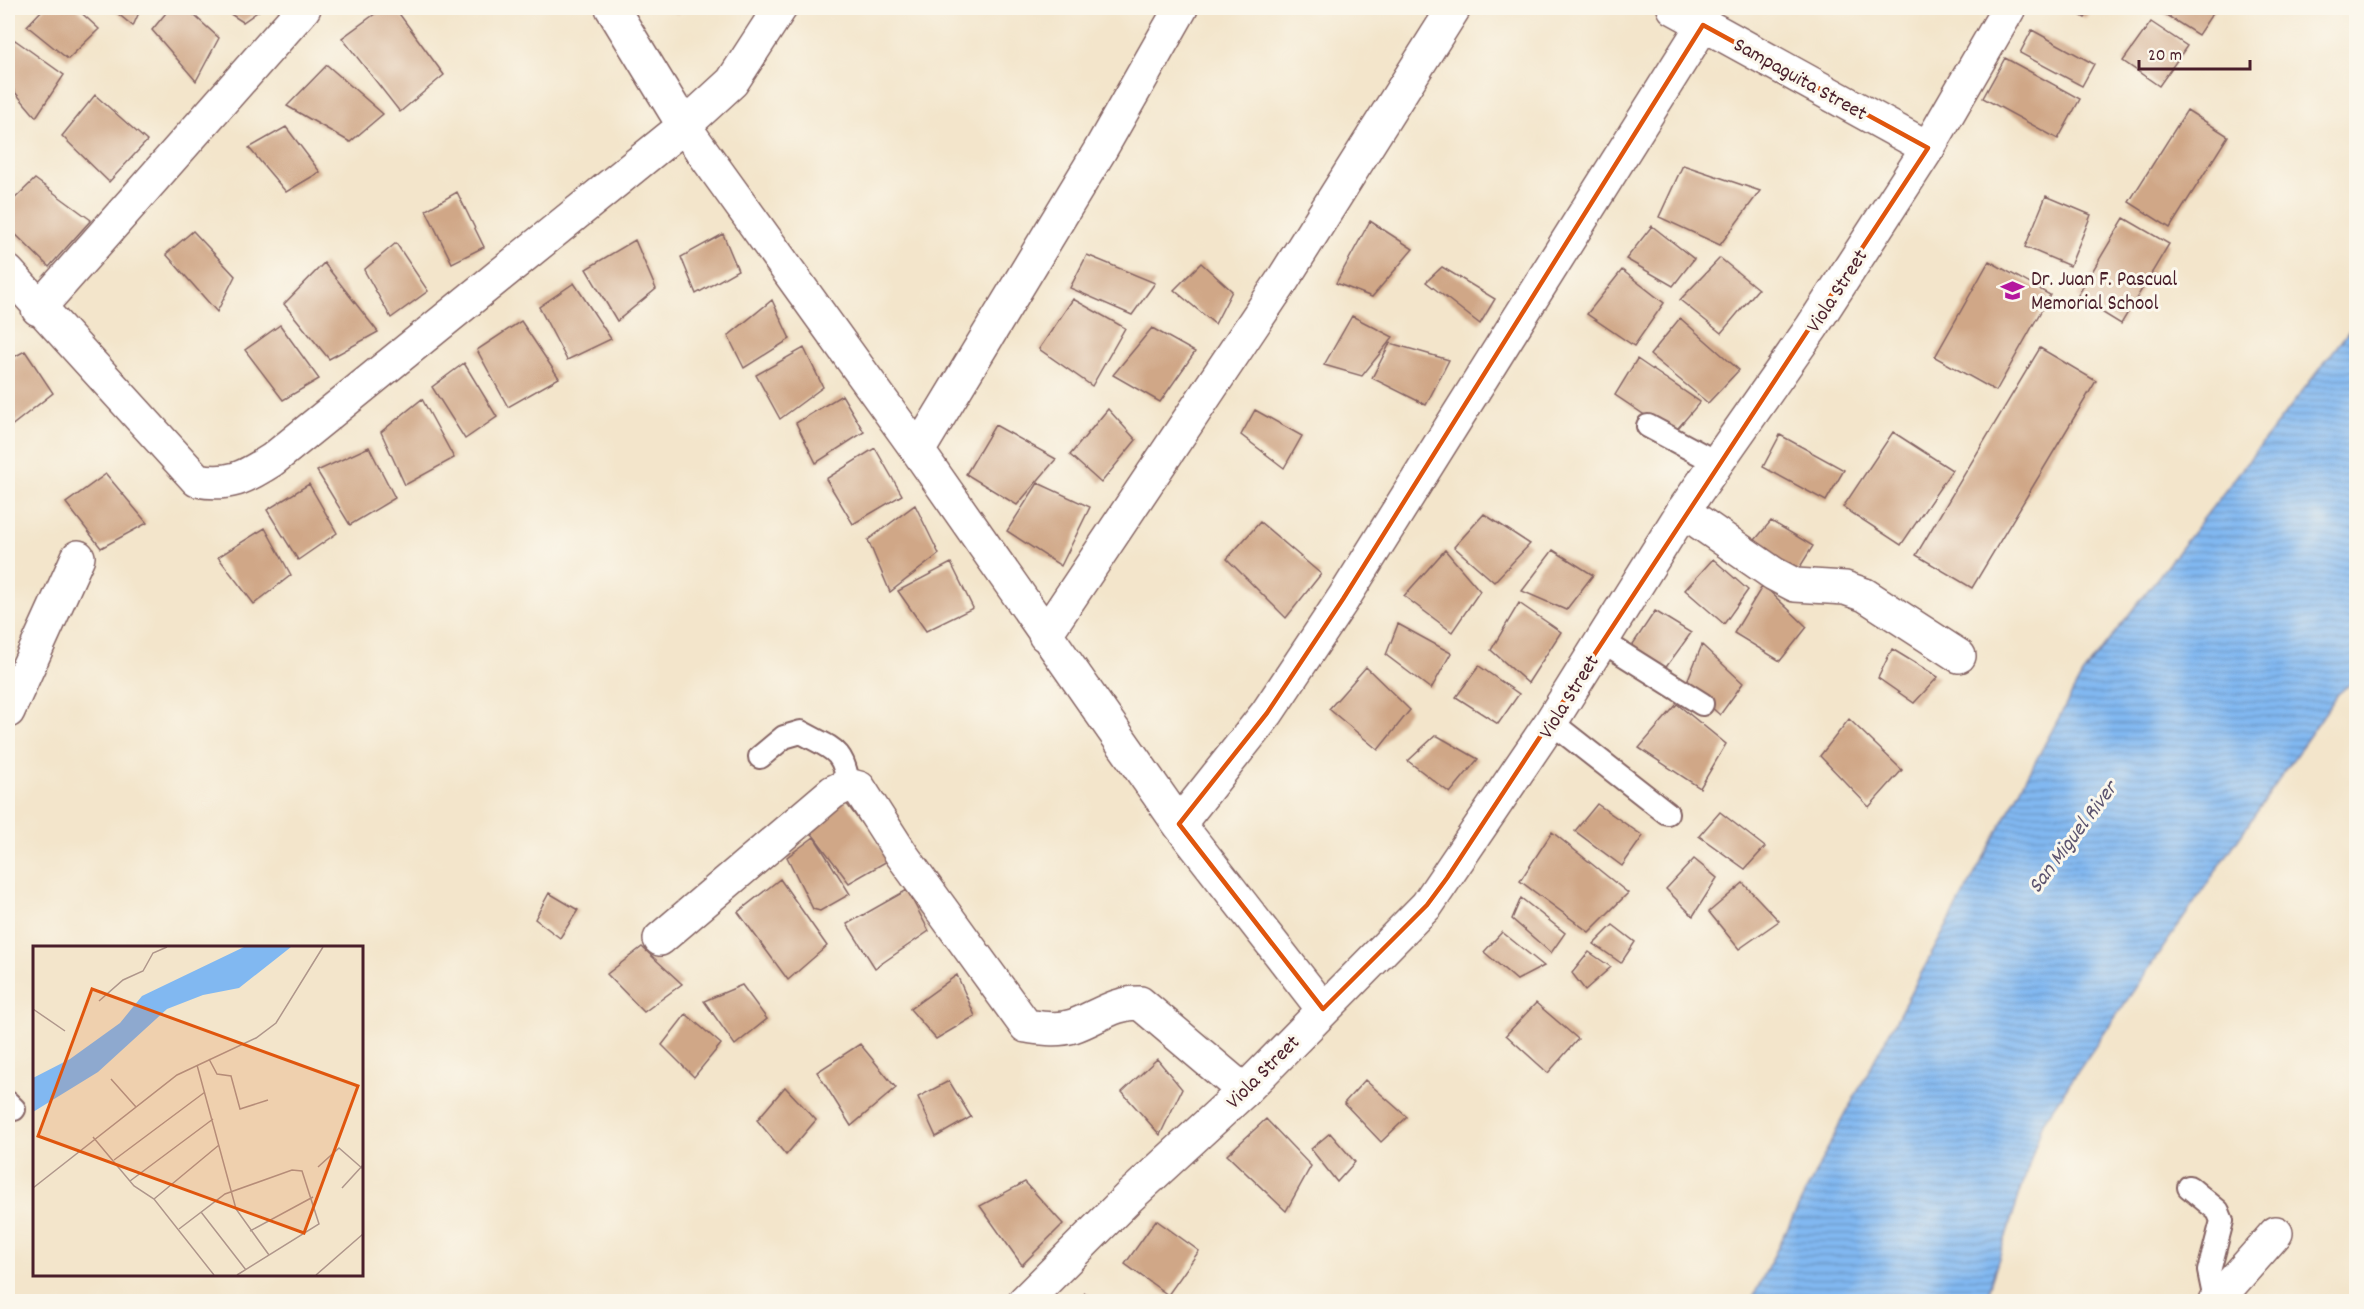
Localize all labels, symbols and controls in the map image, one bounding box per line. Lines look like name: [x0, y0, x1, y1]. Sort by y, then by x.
street label: Sampaguita Street: [1727, 31, 1872, 130]
scale bar: [2139, 33, 2250, 71]
text: 20 m: [2148, 44, 2182, 69]
street label: Viola Street: [1800, 244, 1877, 339]
place label: Dr. Juan F. Pascual Memorial School: [2031, 266, 2177, 320]
school or university icon: Dr. Juan F. Pascual Memorial School: [2000, 277, 2026, 303]
street label: Viola Street: [1533, 650, 1608, 745]
water label: San Miguel River: [2021, 773, 2128, 901]
inset map: [33, 946, 363, 1276]
street label: Viola Street: [1220, 1029, 1308, 1117]

